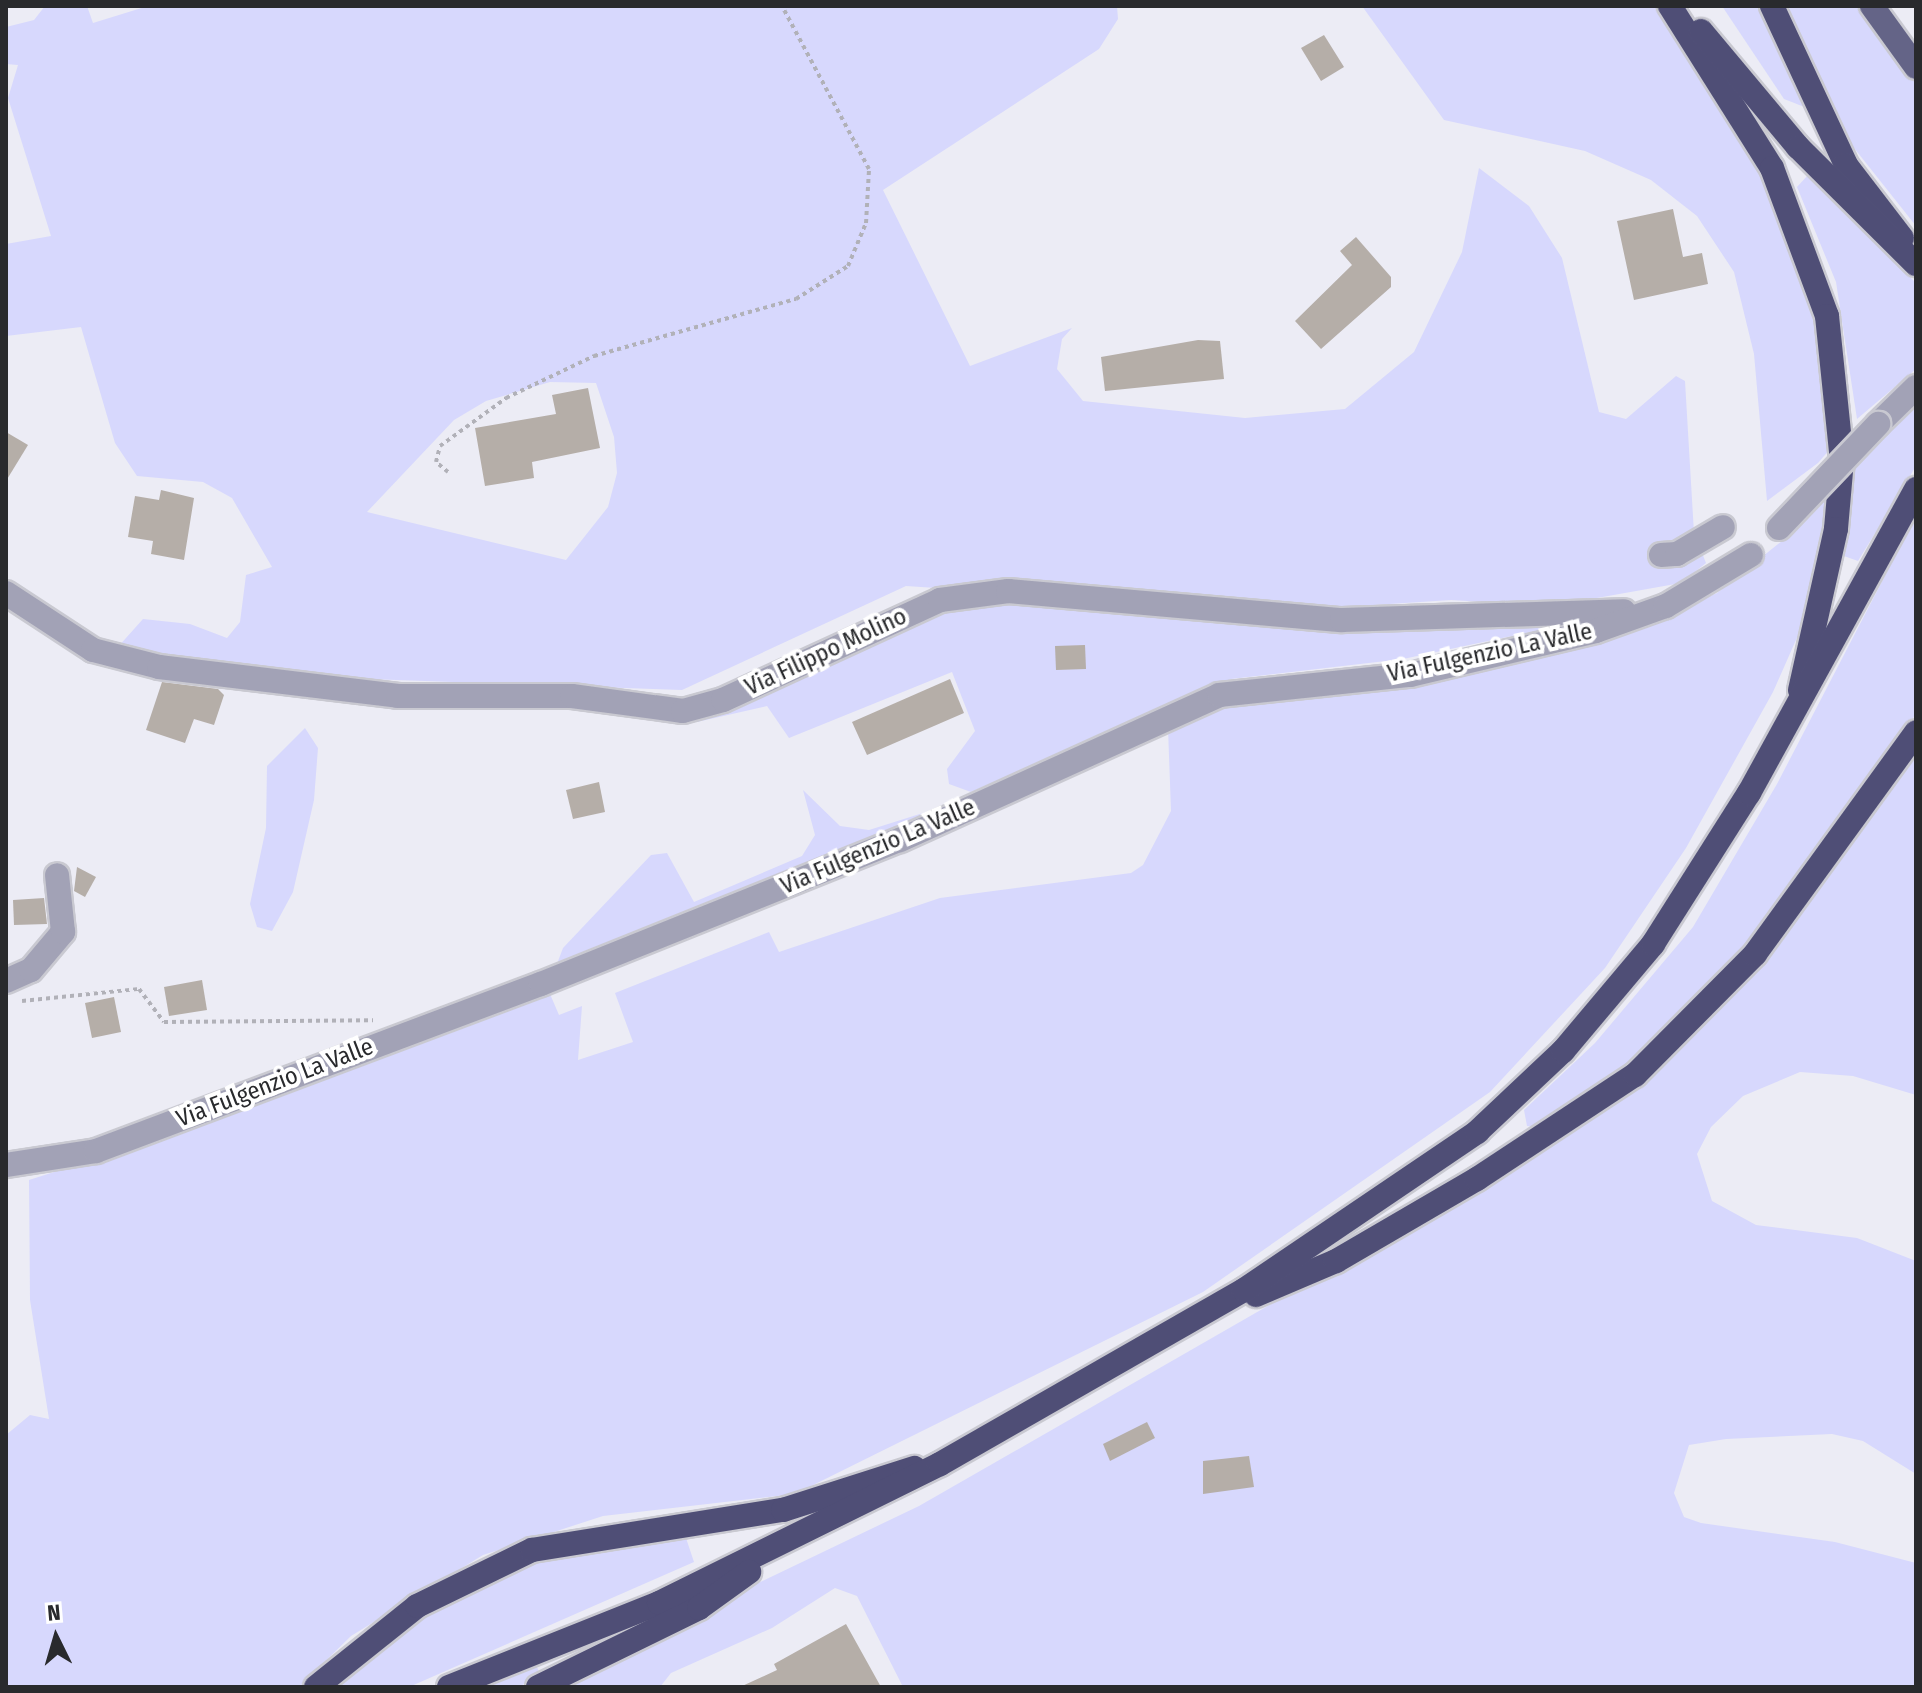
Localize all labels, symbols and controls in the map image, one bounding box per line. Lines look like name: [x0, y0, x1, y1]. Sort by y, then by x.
street label: Via Filippo Molino: [741, 602, 911, 702]
street label: Via Fulgenzio La Valle: [1385, 617, 1595, 689]
street label: Via Fulgenzio La Valle: [776, 793, 980, 901]
street label: Via Fulgenzio La Valle: [173, 1032, 377, 1134]
north arrow: [16, 1597, 96, 1677]
text: N: [46, 1599, 62, 1627]

